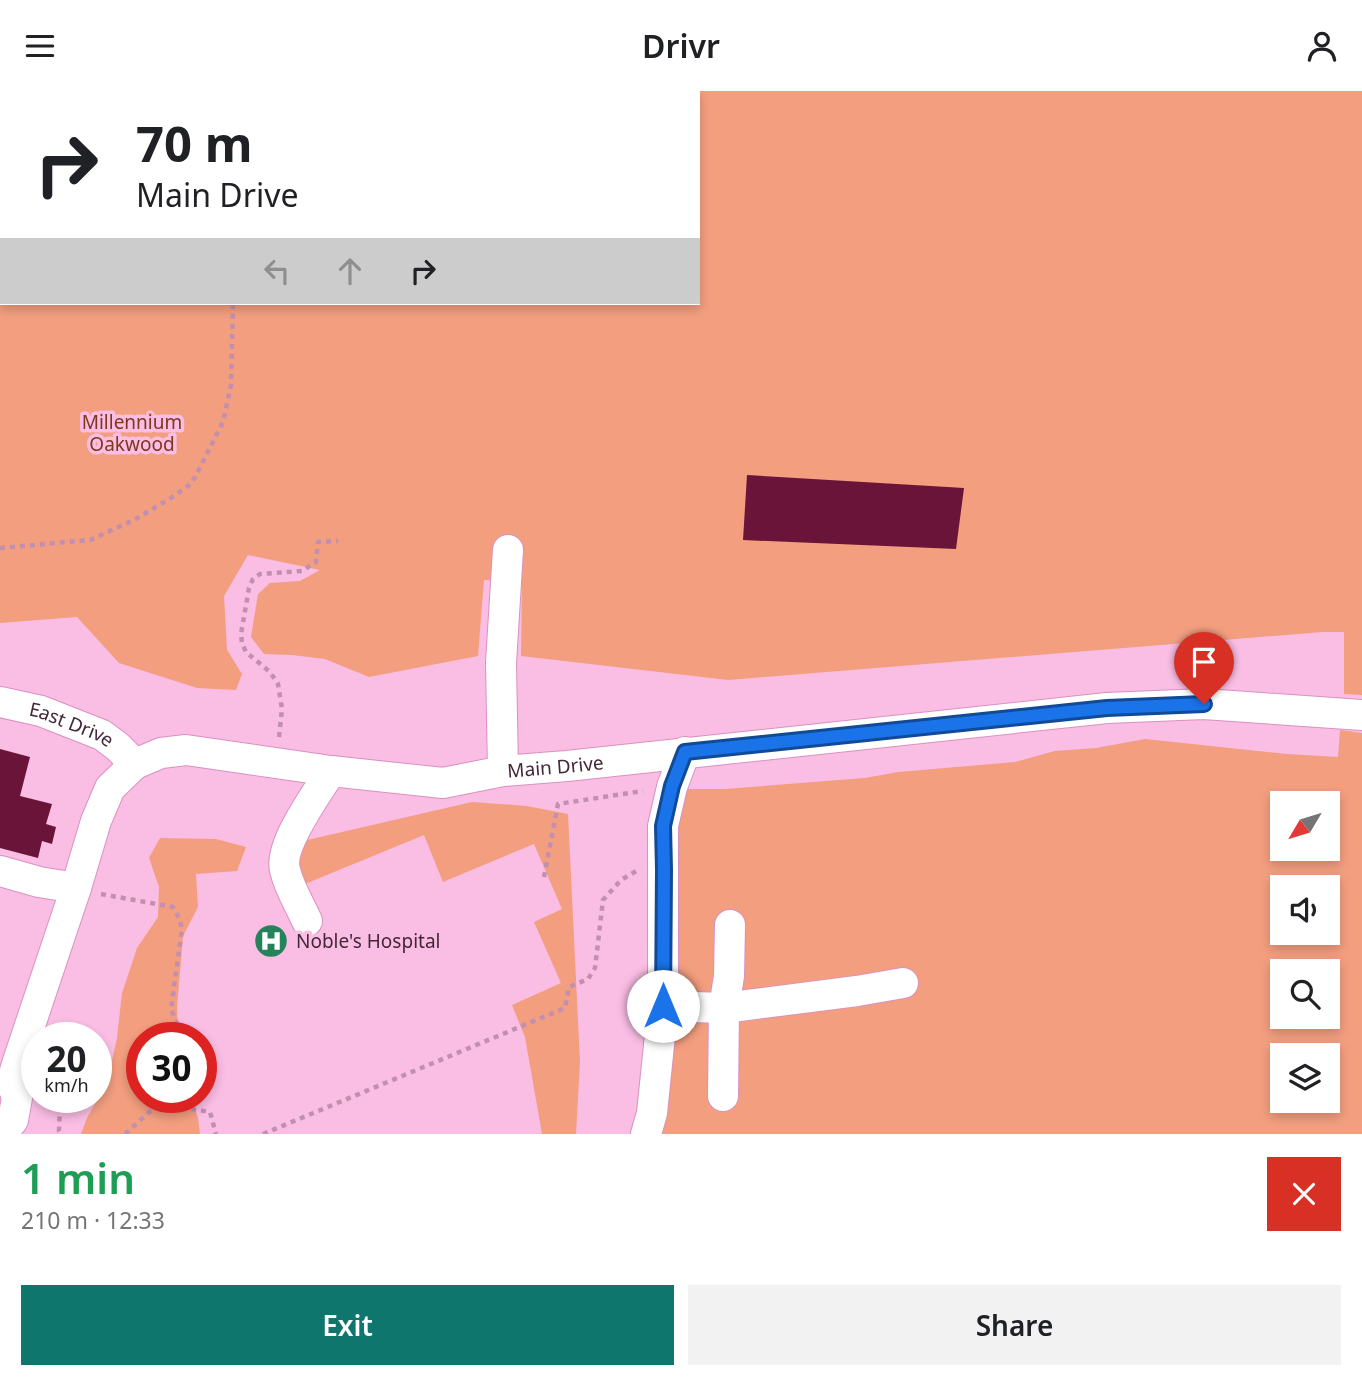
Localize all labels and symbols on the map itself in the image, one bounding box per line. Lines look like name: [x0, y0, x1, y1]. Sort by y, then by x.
park label: Millennium Oakwood: [82, 409, 182, 457]
pin: [1174, 632, 1234, 704]
street label: East Drive: [27, 696, 119, 753]
street label: Main Drive: [506, 749, 605, 784]
north arrow: [1270, 791, 1340, 861]
hospital icon: Noble's Hospital: [252, 922, 290, 960]
place label: Noble's Hospital: [296, 928, 440, 954]
position arrow: [626, 969, 700, 1043]
speed limit sign: 30: [126, 1022, 217, 1113]

